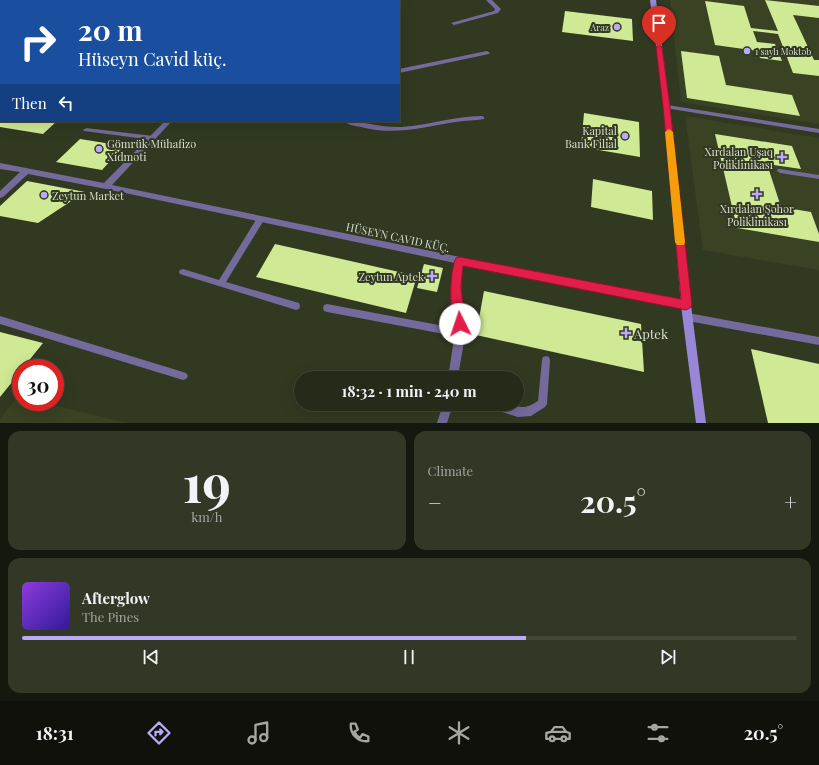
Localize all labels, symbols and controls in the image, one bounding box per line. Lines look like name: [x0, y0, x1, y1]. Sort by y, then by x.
pin: [642, 6, 676, 47]
text: 20 m: [78, 11, 143, 48]
icon: arrive: [648, 12, 670, 34]
icon: right: [12, 16, 64, 68]
place label: Araz: [590, 21, 609, 33]
marker: Araz: [612, 22, 622, 32]
place label: 1 saylı Məktəb: [755, 45, 811, 57]
marker: 1 saylı Məktəb: [742, 46, 752, 56]
text: Hüseyn Cavid küç.: [78, 47, 227, 71]
icon: left: [55, 92, 77, 114]
text: Then: [12, 93, 47, 113]
place label: Kapital Bank Filial: [565, 123, 617, 151]
marker: Kapital Bank Filial: [620, 131, 630, 141]
place label: Gömrük Mühafizə Xidməti: [107, 136, 196, 164]
marker: Gömrük Mühafizə Xidməti: [94, 144, 104, 154]
place label: Xırdalan Uşaq Poliklinikası: [705, 144, 774, 172]
marker: Xırdalan Uşaq Poliklinikası: [776, 151, 788, 163]
place label: Zeytun Market: [52, 188, 124, 203]
marker: Xırdalan Şəhər Poliklinikası: [751, 188, 763, 200]
marker: Zeytun Market: [39, 190, 49, 200]
place label: Xırdalan Şəhər Poliklinikası: [720, 201, 794, 229]
street label: HÜSEYN CAVID KÜÇ.: [345, 219, 451, 255]
place label: Zeytun Aptek: [358, 269, 424, 284]
marker: Zeytun Aptek: [427, 271, 437, 281]
position arrow: [439, 303, 481, 345]
place label: Aptek: [633, 325, 669, 342]
marker: Aptek: [621, 328, 631, 338]
speed limit sign: 30: [12, 359, 64, 411]
text: 18:32 · 1 min · 240 m: [342, 381, 477, 401]
text: 19: [182, 447, 231, 516]
text: Climate: [428, 462, 473, 479]
text: 20.5°: [580, 481, 646, 521]
text: −: [428, 487, 442, 517]
text: +: [784, 487, 797, 517]
text: km/h: [191, 508, 222, 525]
text: Afterglow: [82, 588, 150, 608]
text: The Pines: [82, 608, 139, 625]
icon: previous: [140, 646, 162, 668]
icon: pause: [398, 646, 420, 668]
icon: next: [657, 646, 679, 668]
icon: directions: [145, 719, 173, 747]
icon: music: [245, 719, 273, 747]
icon: phone: [345, 719, 373, 747]
icon: climate: [445, 719, 473, 747]
icon: car: [544, 719, 572, 747]
icon: filters: [644, 719, 672, 747]
text: 18:31: [36, 721, 74, 745]
text: 20.5°: [744, 721, 783, 745]

